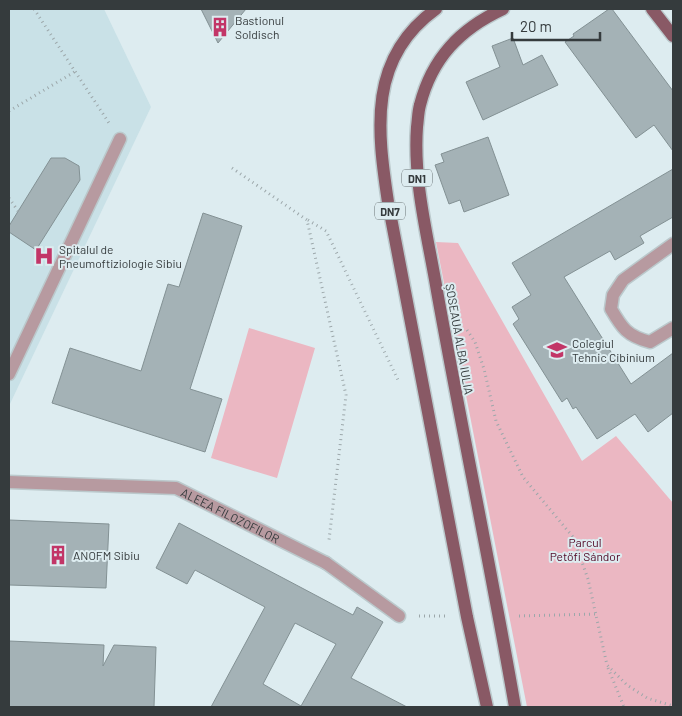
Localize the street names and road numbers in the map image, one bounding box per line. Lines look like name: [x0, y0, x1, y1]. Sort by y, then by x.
road number: DN1: [402, 170, 432, 187]
road number: DN7: [375, 202, 405, 220]
street label: ȘOSEAUA ALBA IULIA: [443, 282, 477, 396]
street label: ALEEA FILOZOFILOR: [179, 485, 282, 546]

